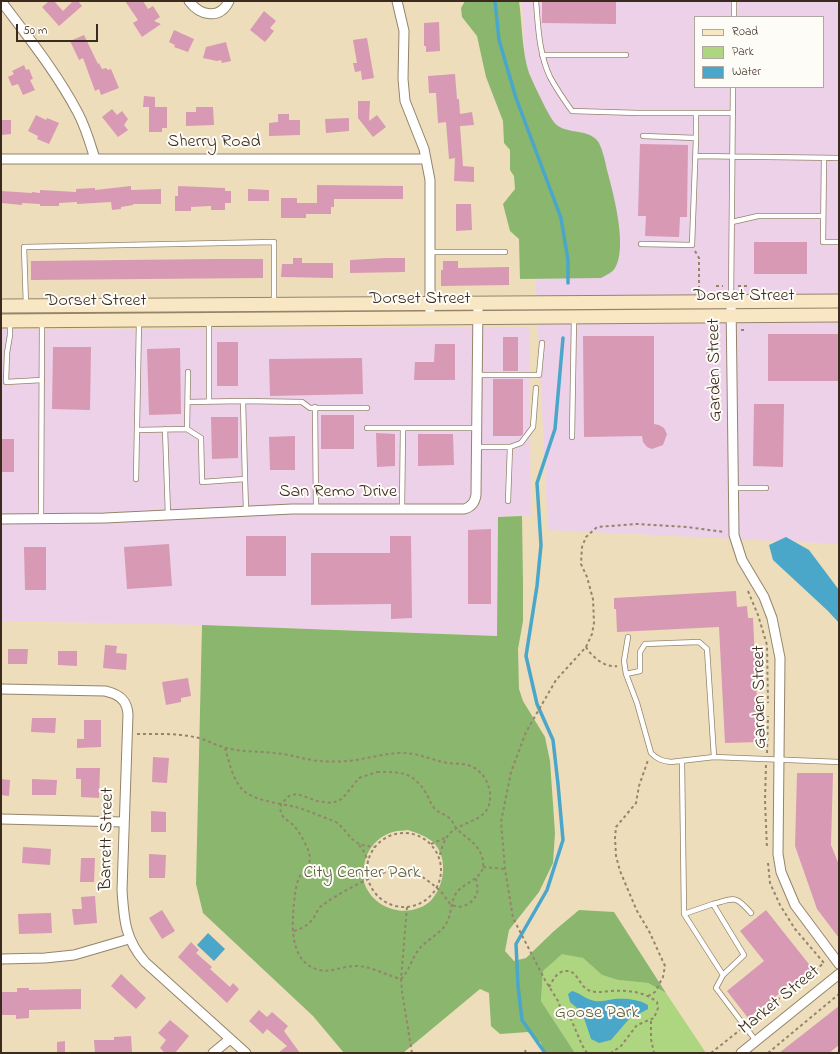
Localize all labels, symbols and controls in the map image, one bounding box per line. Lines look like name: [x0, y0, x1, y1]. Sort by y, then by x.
scale bar: [18, 16, 100, 42]
legend: [694, 16, 824, 88]
text: 50 m: [23, 22, 47, 40]
text: Road: [732, 23, 758, 41]
text: Park: [732, 43, 754, 61]
text: Water: [732, 63, 761, 81]
street label: Sherry Road: [168, 132, 260, 154]
street label: Dorset Street: [693, 286, 795, 308]
street label: Dorset Street: [369, 289, 471, 311]
street label: Dorset Street: [45, 291, 147, 313]
street label: Garden Street: [704, 318, 728, 422]
street label: San Remo Drive: [279, 482, 397, 504]
street label: Garden Street: [749, 645, 773, 749]
street label: Barrett Street: [96, 787, 120, 891]
park label: City Center Park: [303, 863, 421, 885]
street label: Market Street: [735, 962, 825, 1040]
park label: Goose Park: [555, 1003, 639, 1025]

